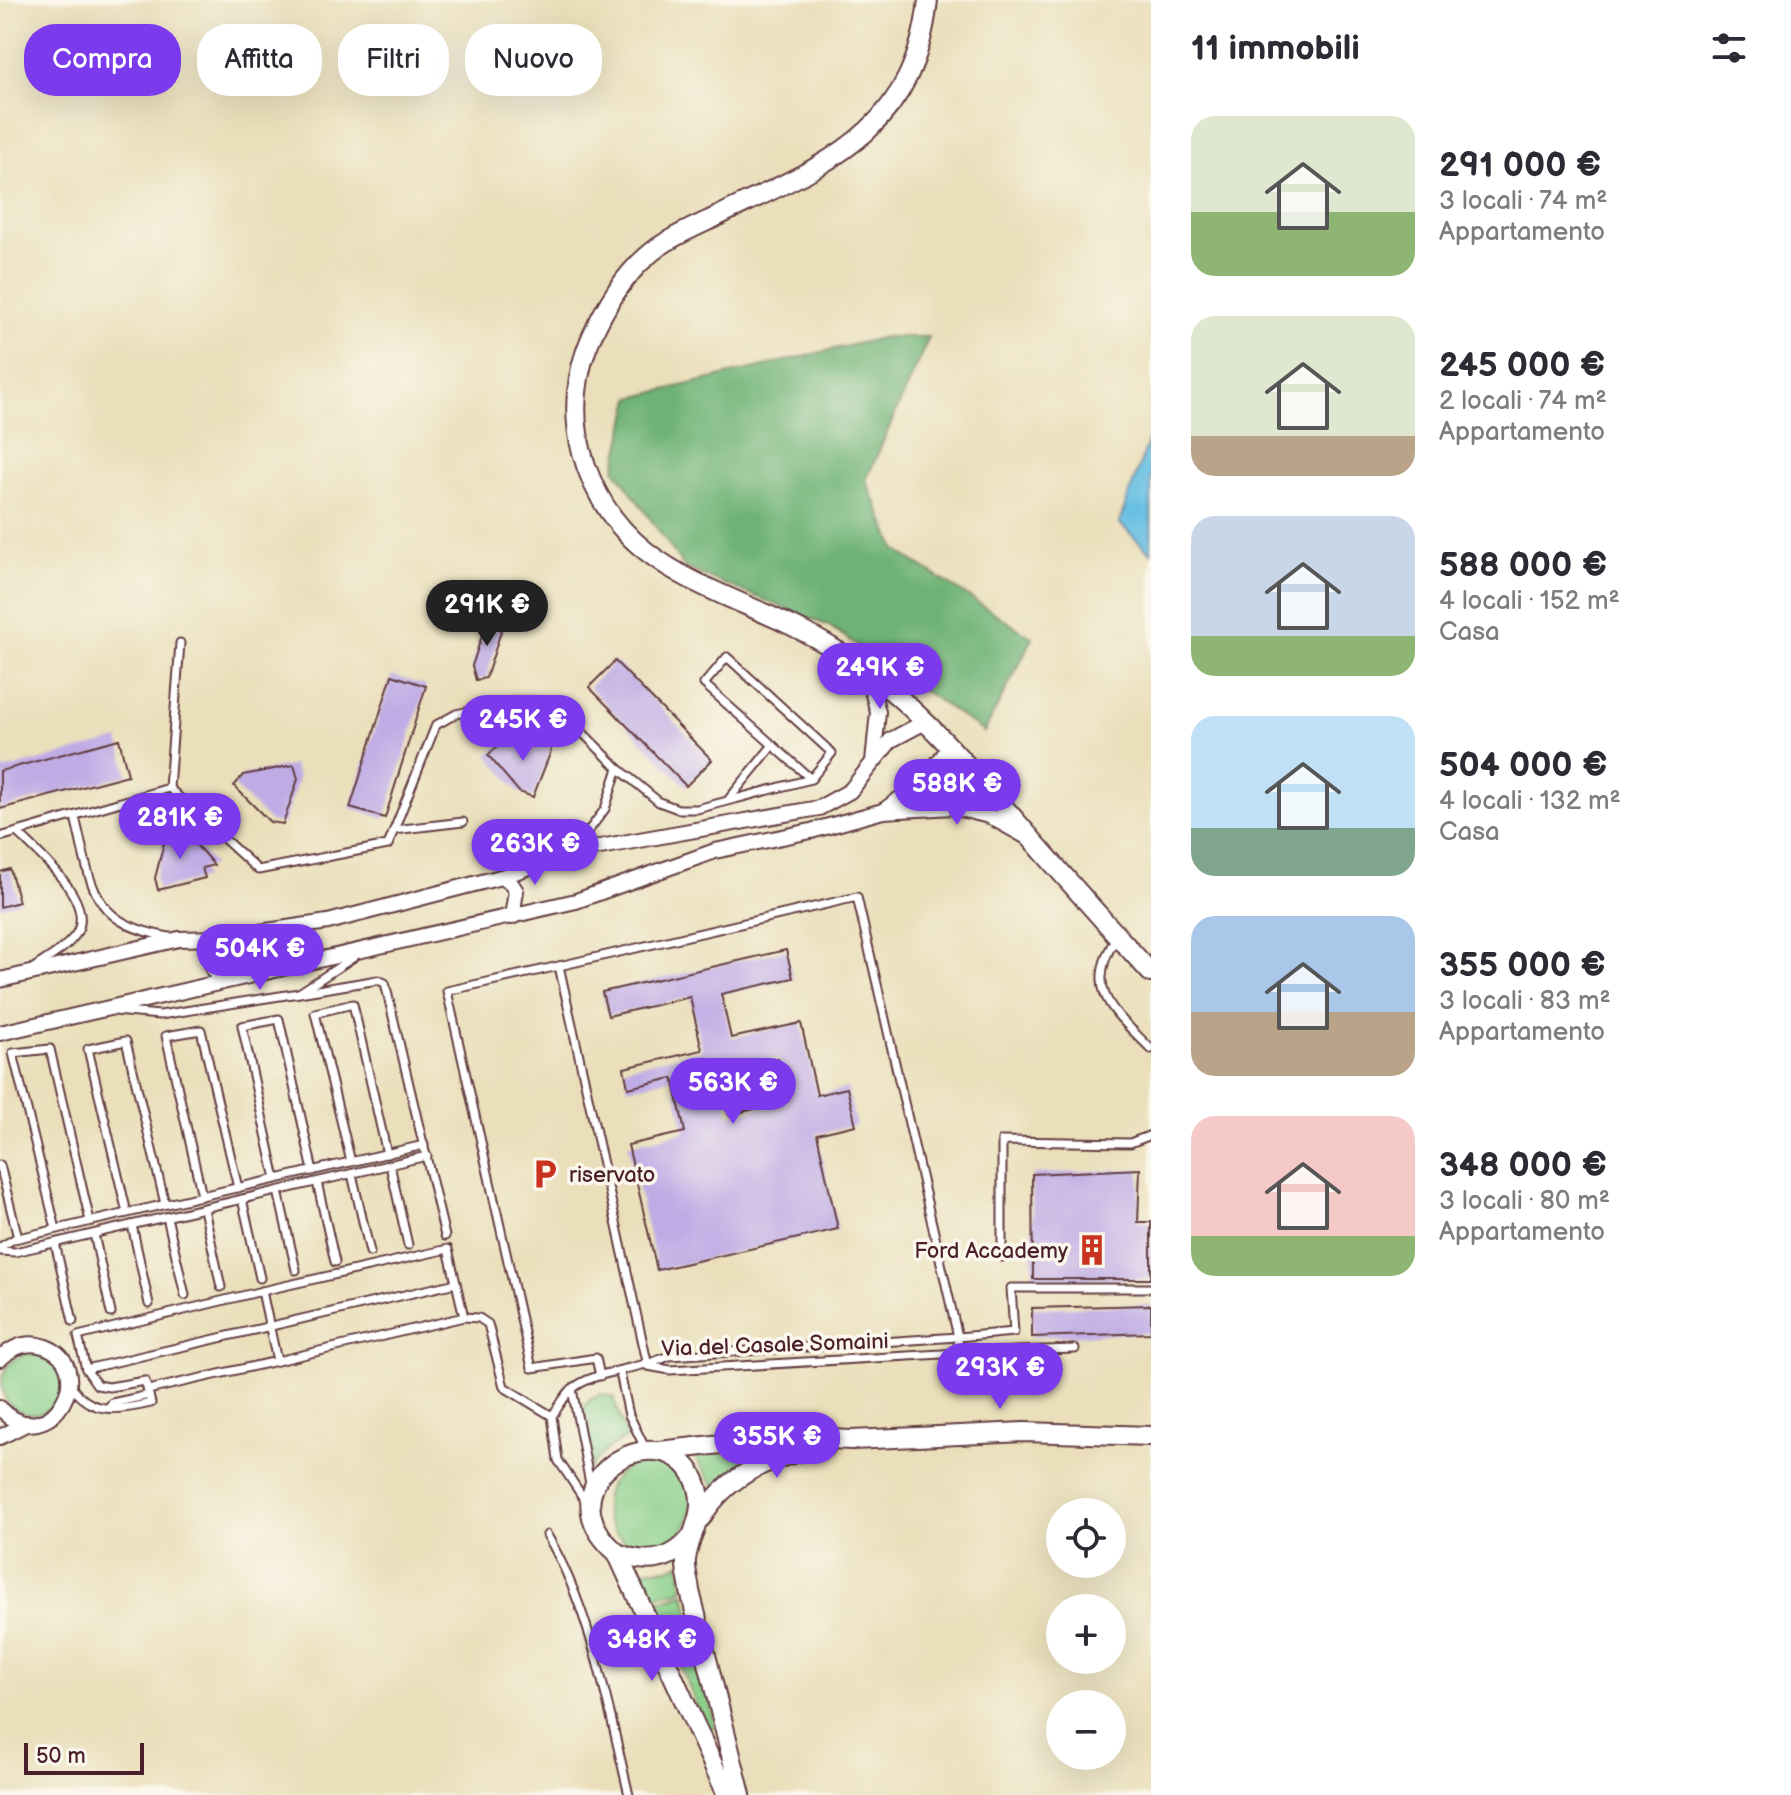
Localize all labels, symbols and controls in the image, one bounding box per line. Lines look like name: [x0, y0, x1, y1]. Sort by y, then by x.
chip: Compra: [24, 24, 181, 96]
chip: Affitta: [197, 24, 322, 96]
chip: Filtri: [338, 24, 449, 96]
chip: Nuovo: [465, 24, 602, 96]
icon: filters: [1707, 26, 1751, 70]
text: 11 immobili: [1191, 28, 1360, 69]
text: 291 000 €: [1439, 145, 1601, 186]
icon: home: [1255, 148, 1351, 244]
text: 3 locali · 74 m²: [1439, 186, 1607, 217]
text: Appartamento: [1439, 217, 1605, 248]
text: 245 000 €: [1439, 345, 1605, 386]
icon: home: [1255, 348, 1351, 444]
text: 2 locali · 74 m²: [1439, 386, 1607, 417]
text: Appartamento: [1439, 417, 1605, 448]
text: 588 000 €: [1439, 545, 1607, 586]
icon: home: [1255, 548, 1351, 644]
pin: 291K €: [422, 580, 552, 648]
text: 4 locali · 152 m²: [1439, 586, 1620, 617]
text: 291K €: [444, 590, 530, 621]
text: Casa: [1439, 617, 1500, 648]
pin: 249K €: [815, 643, 945, 711]
text: 249K €: [835, 653, 925, 684]
pin: 245K €: [458, 695, 588, 763]
text: 245K €: [478, 705, 568, 736]
text: 504 000 €: [1439, 745, 1607, 786]
icon: home: [1255, 748, 1351, 844]
pin: 588K €: [892, 759, 1022, 827]
text: 588K €: [912, 769, 1002, 800]
text: 4 locali · 132 m²: [1439, 786, 1621, 817]
pin: 281K €: [115, 793, 245, 861]
text: 281K €: [137, 803, 223, 834]
text: Casa: [1439, 817, 1500, 848]
pin: 263K €: [470, 819, 600, 887]
text: 263K €: [490, 829, 580, 860]
pin: 504K €: [195, 924, 325, 992]
text: 504K €: [215, 934, 305, 965]
text: 355 000 €: [1439, 945, 1606, 986]
icon: home: [1255, 948, 1351, 1044]
text: 3 locali · 83 m²: [1439, 986, 1611, 1017]
text: Appartamento: [1439, 1017, 1605, 1048]
pin: 563K €: [668, 1058, 798, 1126]
text: 563K €: [688, 1068, 778, 1099]
text: 348 000 €: [1439, 1145, 1607, 1186]
icon: home: [1255, 1148, 1351, 1244]
parking icon: riservato: [528, 1157, 562, 1191]
place label: riservato: [569, 1162, 655, 1189]
text: 3 locali · 80 m²: [1439, 1186, 1610, 1217]
text: Appartamento: [1439, 1217, 1605, 1248]
building icon: Ford Accademy: [1075, 1233, 1109, 1267]
place label: Ford Accademy: [914, 1238, 1068, 1265]
street label: Via del Casale Somaini: [661, 1328, 889, 1363]
pin: 293K €: [935, 1343, 1065, 1411]
text: 293K €: [955, 1353, 1045, 1384]
pin: 355K €: [712, 1412, 842, 1480]
text: 355K €: [732, 1422, 822, 1453]
map controls: [1046, 1498, 1126, 1770]
button: locate: [1046, 1498, 1126, 1578]
button: +: [1046, 1594, 1126, 1674]
pin: 348K €: [587, 1615, 717, 1683]
text: 348K €: [607, 1625, 697, 1656]
button: −: [1046, 1690, 1126, 1770]
scale bar: [24, 1739, 144, 1775]
text: 50 m: [36, 1743, 86, 1770]

